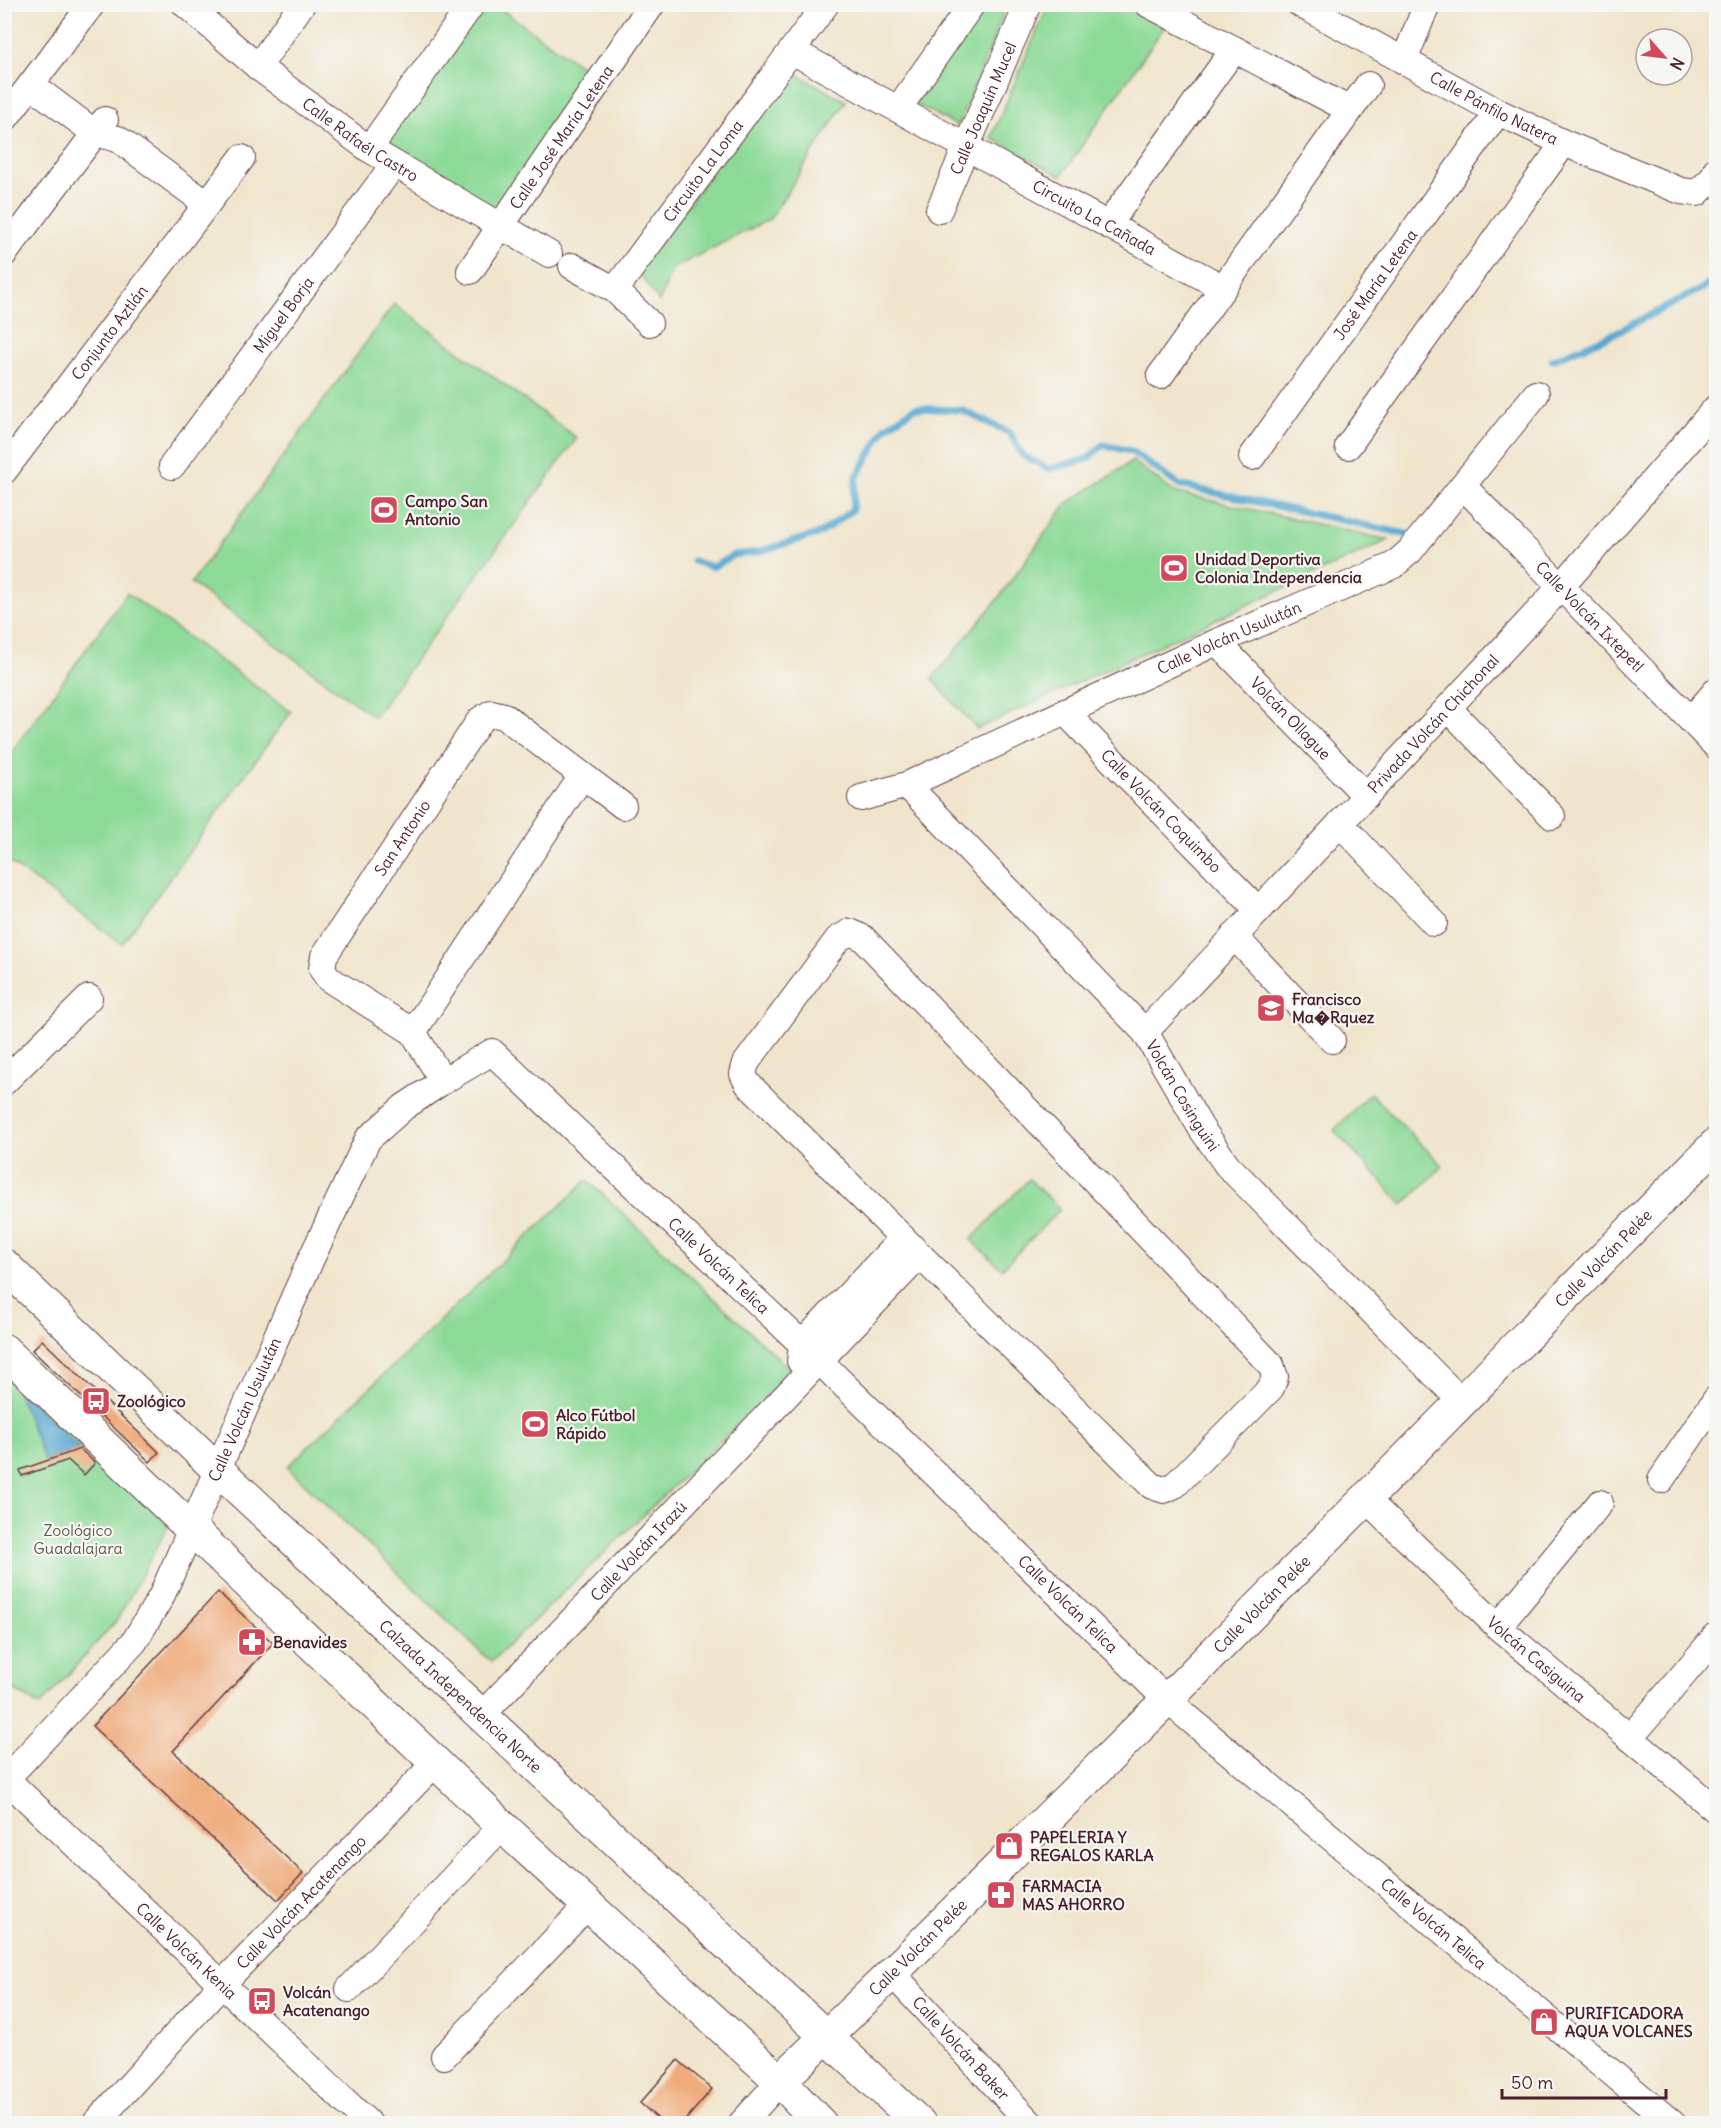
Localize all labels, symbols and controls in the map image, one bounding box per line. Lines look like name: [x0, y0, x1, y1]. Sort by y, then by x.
north arrow: [1634, 27, 1694, 87]
street label: Calle Joaquín Mucel: [946, 39, 1020, 177]
text: N: [1666, 54, 1689, 74]
street label: Calle José María Letena: [505, 61, 617, 213]
street label: Calle Pánfilo Natera: [1426, 67, 1561, 149]
street label: Calle Rafaél Castro: [298, 93, 422, 186]
street label: Circuito La Loma: [659, 116, 747, 226]
street label: Circuito La Cañada: [1029, 175, 1160, 259]
street label: José María Letena: [1329, 225, 1421, 344]
street label: Miguel Borja: [249, 273, 318, 356]
street label: Conjunto Aztlán: [67, 281, 152, 384]
place label: Campo San Antonio: [405, 491, 488, 529]
sports icon: Campo San Antonio: [368, 494, 400, 526]
place label: Unidad Deportiva Colonia Independencia: [1195, 549, 1362, 588]
sports icon: Unidad Deportiva Colonia Independencia: [1158, 552, 1190, 584]
street label: Calle Volcán Ixtepetl: [1532, 557, 1648, 676]
street label: Calle Volcán Usulután: [1154, 597, 1304, 678]
street label: Privada Volcán Chichonal: [1363, 650, 1503, 797]
street label: Volcán Ollague: [1246, 673, 1335, 764]
street label: Calle Volcán Coquimbo: [1097, 745, 1226, 877]
street label: San Antonio: [370, 796, 435, 879]
place label: Francisco Ma�Rquez: [1292, 989, 1375, 1028]
school or university icon: Francisco Ma�Rquez: [1255, 992, 1287, 1024]
street label: Volcán Cosinguini: [1142, 1036, 1224, 1155]
street label: Calle Volcán Pelée: [1551, 1205, 1656, 1311]
street label: Calle Volcán Telica: [664, 1213, 774, 1318]
street label: Calle Volcán Usulután: [204, 1334, 285, 1485]
bus stop icon: Zoológico: [80, 1385, 112, 1417]
place label: Zoológico: [117, 1391, 186, 1412]
place label: Alco Fútbol Rápido: [556, 1405, 635, 1444]
sports icon: Alco Fútbol Rápido: [519, 1408, 551, 1440]
street label: Calle Volcán Irazú: [586, 1497, 691, 1605]
park label: Zoológico Guadalajara: [33, 1520, 123, 1558]
street label: Calle Volcán Telica: [1014, 1550, 1122, 1657]
street label: Calle Volcán Pelée: [1209, 1551, 1315, 1657]
street label: Volcán Casiguina: [1483, 1612, 1590, 1706]
street label: Calzada Independencia Norte: [375, 1615, 546, 1777]
pharmacy icon: Benavides: [236, 1626, 268, 1658]
place label: Benavides: [273, 1632, 347, 1652]
place label: PAPELERIA Y REGALOS KARLA: [1030, 1827, 1154, 1865]
shop icon: PAPELERIA Y REGALOS KARLA: [993, 1830, 1025, 1862]
street label: Calle Volcán Acatenango: [232, 1831, 370, 1973]
street label: Calle Volcán Telica: [1377, 1873, 1490, 1973]
place label: FARMACIA MAS AHORRO: [1022, 1876, 1125, 1914]
pharmacy icon: FARMACIA MAS AHORRO: [985, 1879, 1017, 1911]
street label: Calle Volcán Pelée: [865, 1894, 971, 2000]
street label: Calle Volcán Kenia: [132, 1898, 241, 2003]
place label: Volcán Acatenango: [283, 1982, 370, 2021]
bus stop icon: Volcán Acatenango: [246, 1985, 278, 2017]
street label: Calle Volcán Baker: [908, 1992, 1014, 2105]
place label: PURIFICADORA AQUA VOLCANES: [1565, 2003, 1693, 2041]
shop icon: PURIFICADORA AQUA VOLCANES: [1528, 2006, 1560, 2038]
scale bar: [1502, 2062, 1666, 2100]
text: 50 m: [1511, 2071, 1553, 2094]

